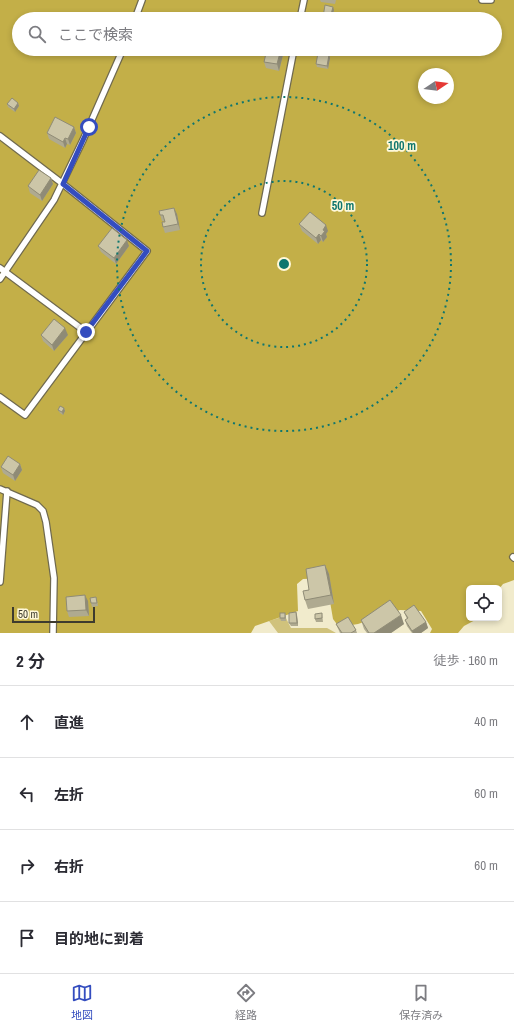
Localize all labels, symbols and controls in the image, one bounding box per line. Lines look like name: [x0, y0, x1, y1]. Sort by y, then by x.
search box: [12, 12, 502, 56]
icon: search: [26, 23, 48, 45]
text: ここで検索: [58, 24, 133, 45]
north arrow: [418, 68, 454, 104]
route start: [80, 118, 98, 136]
text: 100 m: [388, 138, 416, 154]
text: 50 m: [332, 198, 354, 214]
centre of rings: [277, 257, 291, 271]
route end: [77, 323, 95, 341]
map controls: [466, 585, 502, 621]
button: locate: [466, 585, 502, 621]
scale bar: [12, 605, 95, 624]
text: 50 m: [18, 607, 38, 621]
text: 2 分: [16, 649, 45, 672]
text: 徒歩 · 160 m: [433, 652, 498, 669]
icon: ahead: [16, 711, 38, 733]
text: 直進: [54, 712, 84, 733]
text: 40 m: [474, 713, 498, 730]
icon: left: [16, 783, 38, 805]
text: 左折: [54, 784, 84, 805]
text: 60 m: [474, 785, 498, 802]
icon: right: [16, 855, 38, 877]
text: 右折: [54, 856, 84, 877]
text: 60 m: [474, 857, 498, 874]
icon: arrive: [16, 927, 38, 949]
text: 目的地に到着: [54, 928, 144, 949]
tab: 地図: [71, 982, 93, 1022]
tab: 経路: [235, 982, 257, 1022]
tab: 保存済み: [399, 982, 443, 1022]

